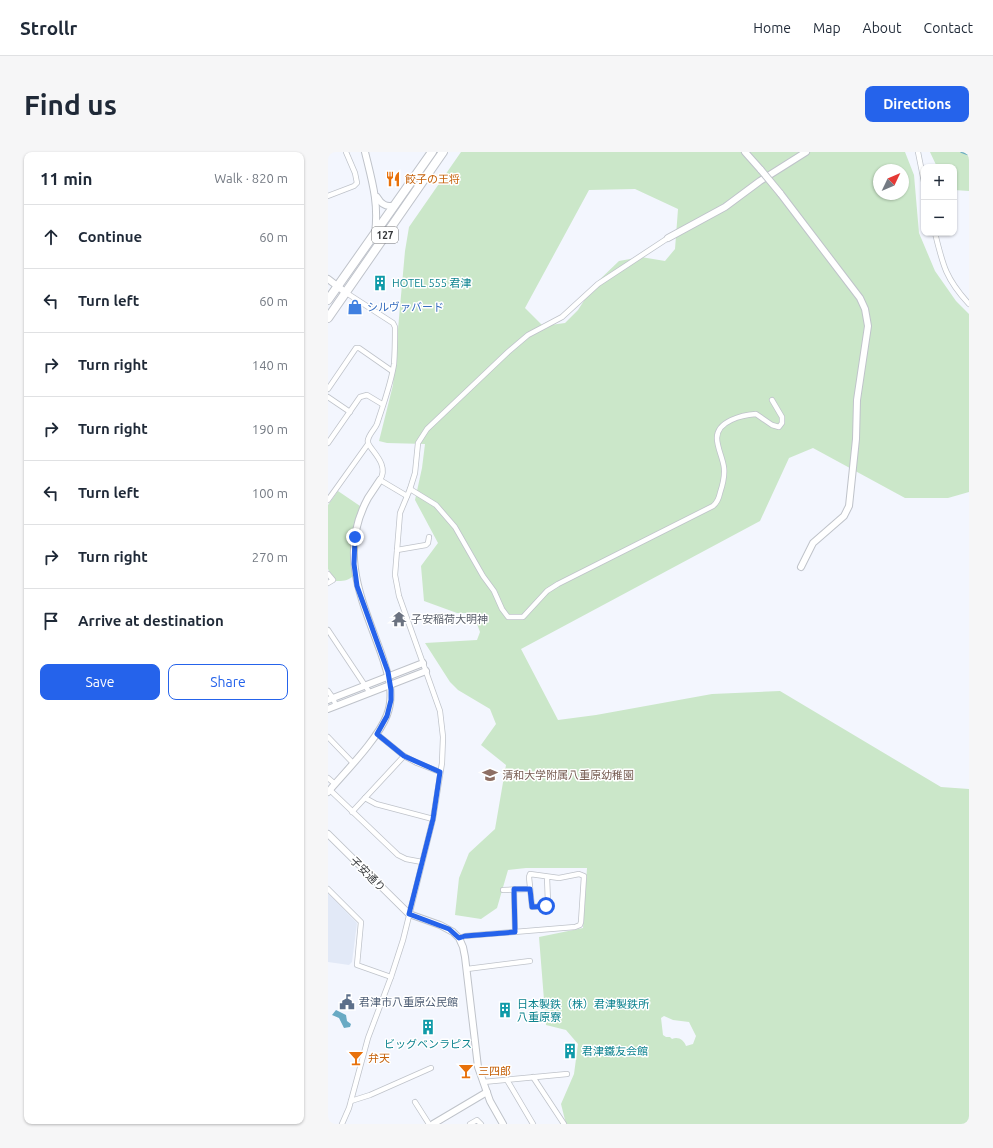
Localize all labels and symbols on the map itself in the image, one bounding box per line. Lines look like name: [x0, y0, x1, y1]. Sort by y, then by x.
north arrow: [873, 164, 909, 200]
restaurant icon: 餃子の王将: [384, 170, 402, 188]
place label: 餃子の王将: [405, 173, 460, 185]
road number: 127: [372, 227, 398, 243]
building icon: HOTEL 555 君津: [371, 274, 389, 292]
place label: HOTEL 555 君津: [392, 277, 472, 289]
shop icon: シルヴァバード: [346, 298, 364, 316]
place label: シルヴァバード: [367, 301, 444, 313]
route end: [346, 528, 364, 546]
temple icon: 子安稲荷大明神: [390, 610, 408, 628]
place label: 子安稲荷大明神: [411, 613, 488, 625]
school or university icon: 清和大学附属八重原幼稚園: [481, 766, 499, 784]
place label: 清和大学附属八重原幼稚園: [502, 769, 634, 781]
street label: 子安通り: [348, 854, 388, 894]
route start: [537, 897, 555, 915]
public building icon: 君津市八重原公民館: [338, 993, 356, 1011]
place label: 君津市八重原公民館: [359, 996, 458, 1008]
place label: 日本製鉄（株）君津製鉄所 八重原寮: [517, 998, 650, 1023]
building icon: 日本製鉄（株）君津製鉄所 八重原寮: [496, 1001, 514, 1019]
building icon: ビッグベンラピス: [419, 1018, 437, 1036]
place label: ビッグベンラピス: [384, 1038, 472, 1050]
building icon: 君津鐵友会館: [561, 1042, 579, 1060]
place label: 君津鐵友会館: [582, 1045, 648, 1057]
bar icon: 弁天: [347, 1049, 365, 1067]
place label: 弁天: [368, 1052, 390, 1064]
bar icon: 三四郎: [457, 1062, 475, 1080]
place label: 三四郎: [478, 1065, 511, 1077]

